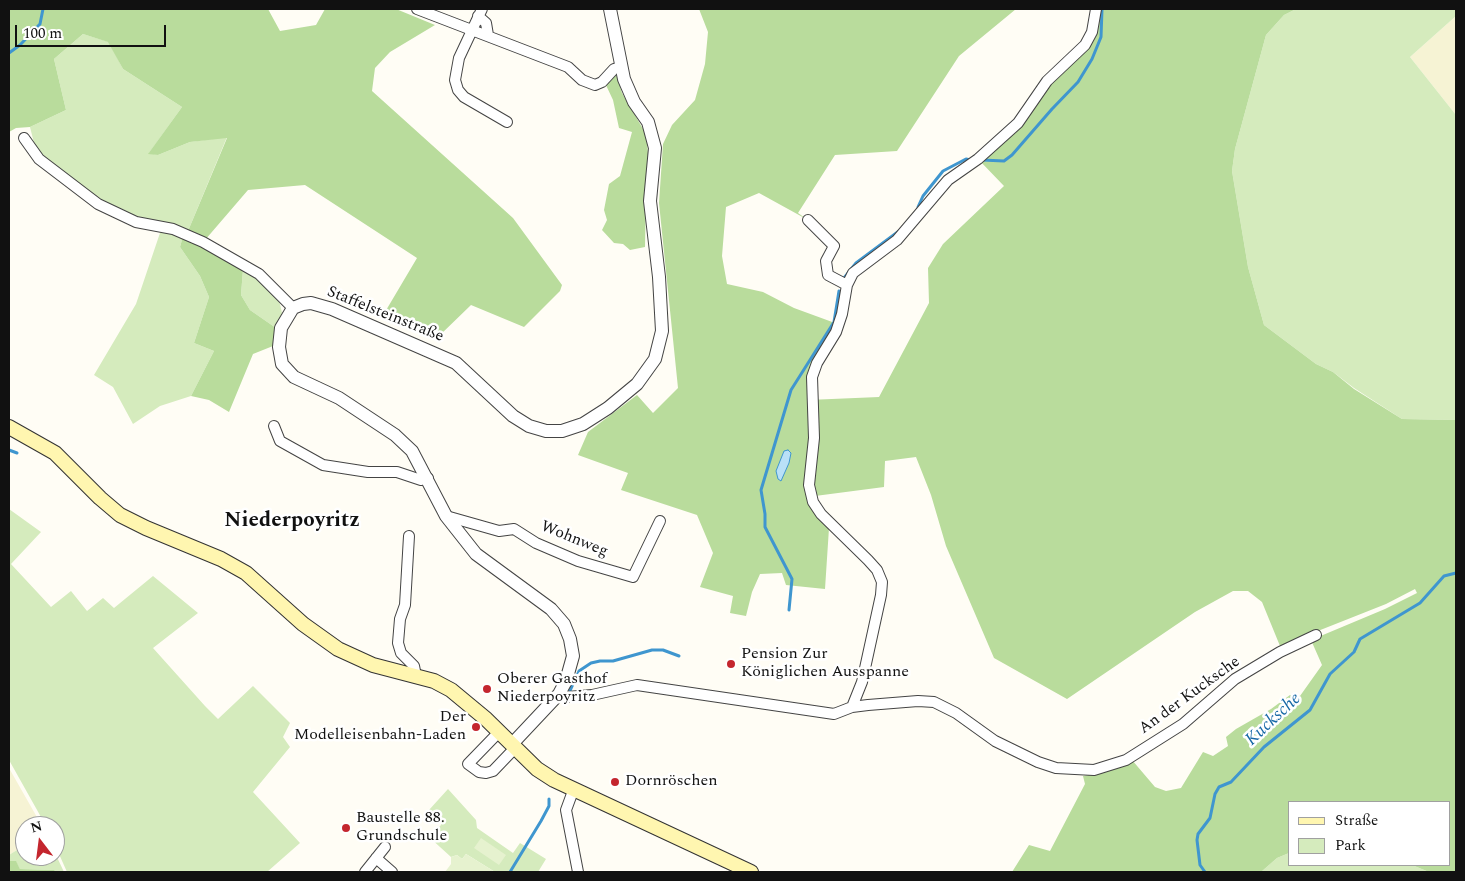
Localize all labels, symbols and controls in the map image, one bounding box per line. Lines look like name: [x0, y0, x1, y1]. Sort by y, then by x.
scale bar: [18, 15, 169, 47]
text: 100 m: [23, 22, 62, 45]
street label: Staffelsteinstraße: [324, 283, 446, 347]
district label: Niederpoyritz: [224, 509, 360, 535]
street label: Wohnweg: [537, 518, 611, 562]
place label: Pension Zur Königlichen Ausspanne: [741, 645, 909, 683]
street label: An der Kucksche: [1136, 653, 1244, 739]
marker: Pension Zur Königlichen Ausspanne: [725, 658, 737, 670]
place label: Oberer Gasthof Niederpoyritz: [497, 670, 607, 708]
marker: Oberer Gasthof Niederpoyritz: [481, 683, 493, 695]
water label: Kucksche: [1242, 689, 1306, 751]
place label: Der Modelleisenbahn-Laden: [294, 708, 466, 746]
marker: Der Modelleisenbahn-Laden: [470, 721, 482, 733]
place label: Dornröschen: [625, 772, 718, 792]
marker: Dornröschen: [609, 776, 621, 788]
legend: [1288, 801, 1450, 866]
place label: Baustelle 88. Grundschule: [356, 809, 447, 847]
text: Straße: [1335, 809, 1378, 832]
text: N: [28, 815, 44, 839]
north arrow: [15, 816, 65, 866]
marker: Baustelle 88. Grundschule: [340, 822, 352, 834]
text: Park: [1335, 834, 1366, 857]

